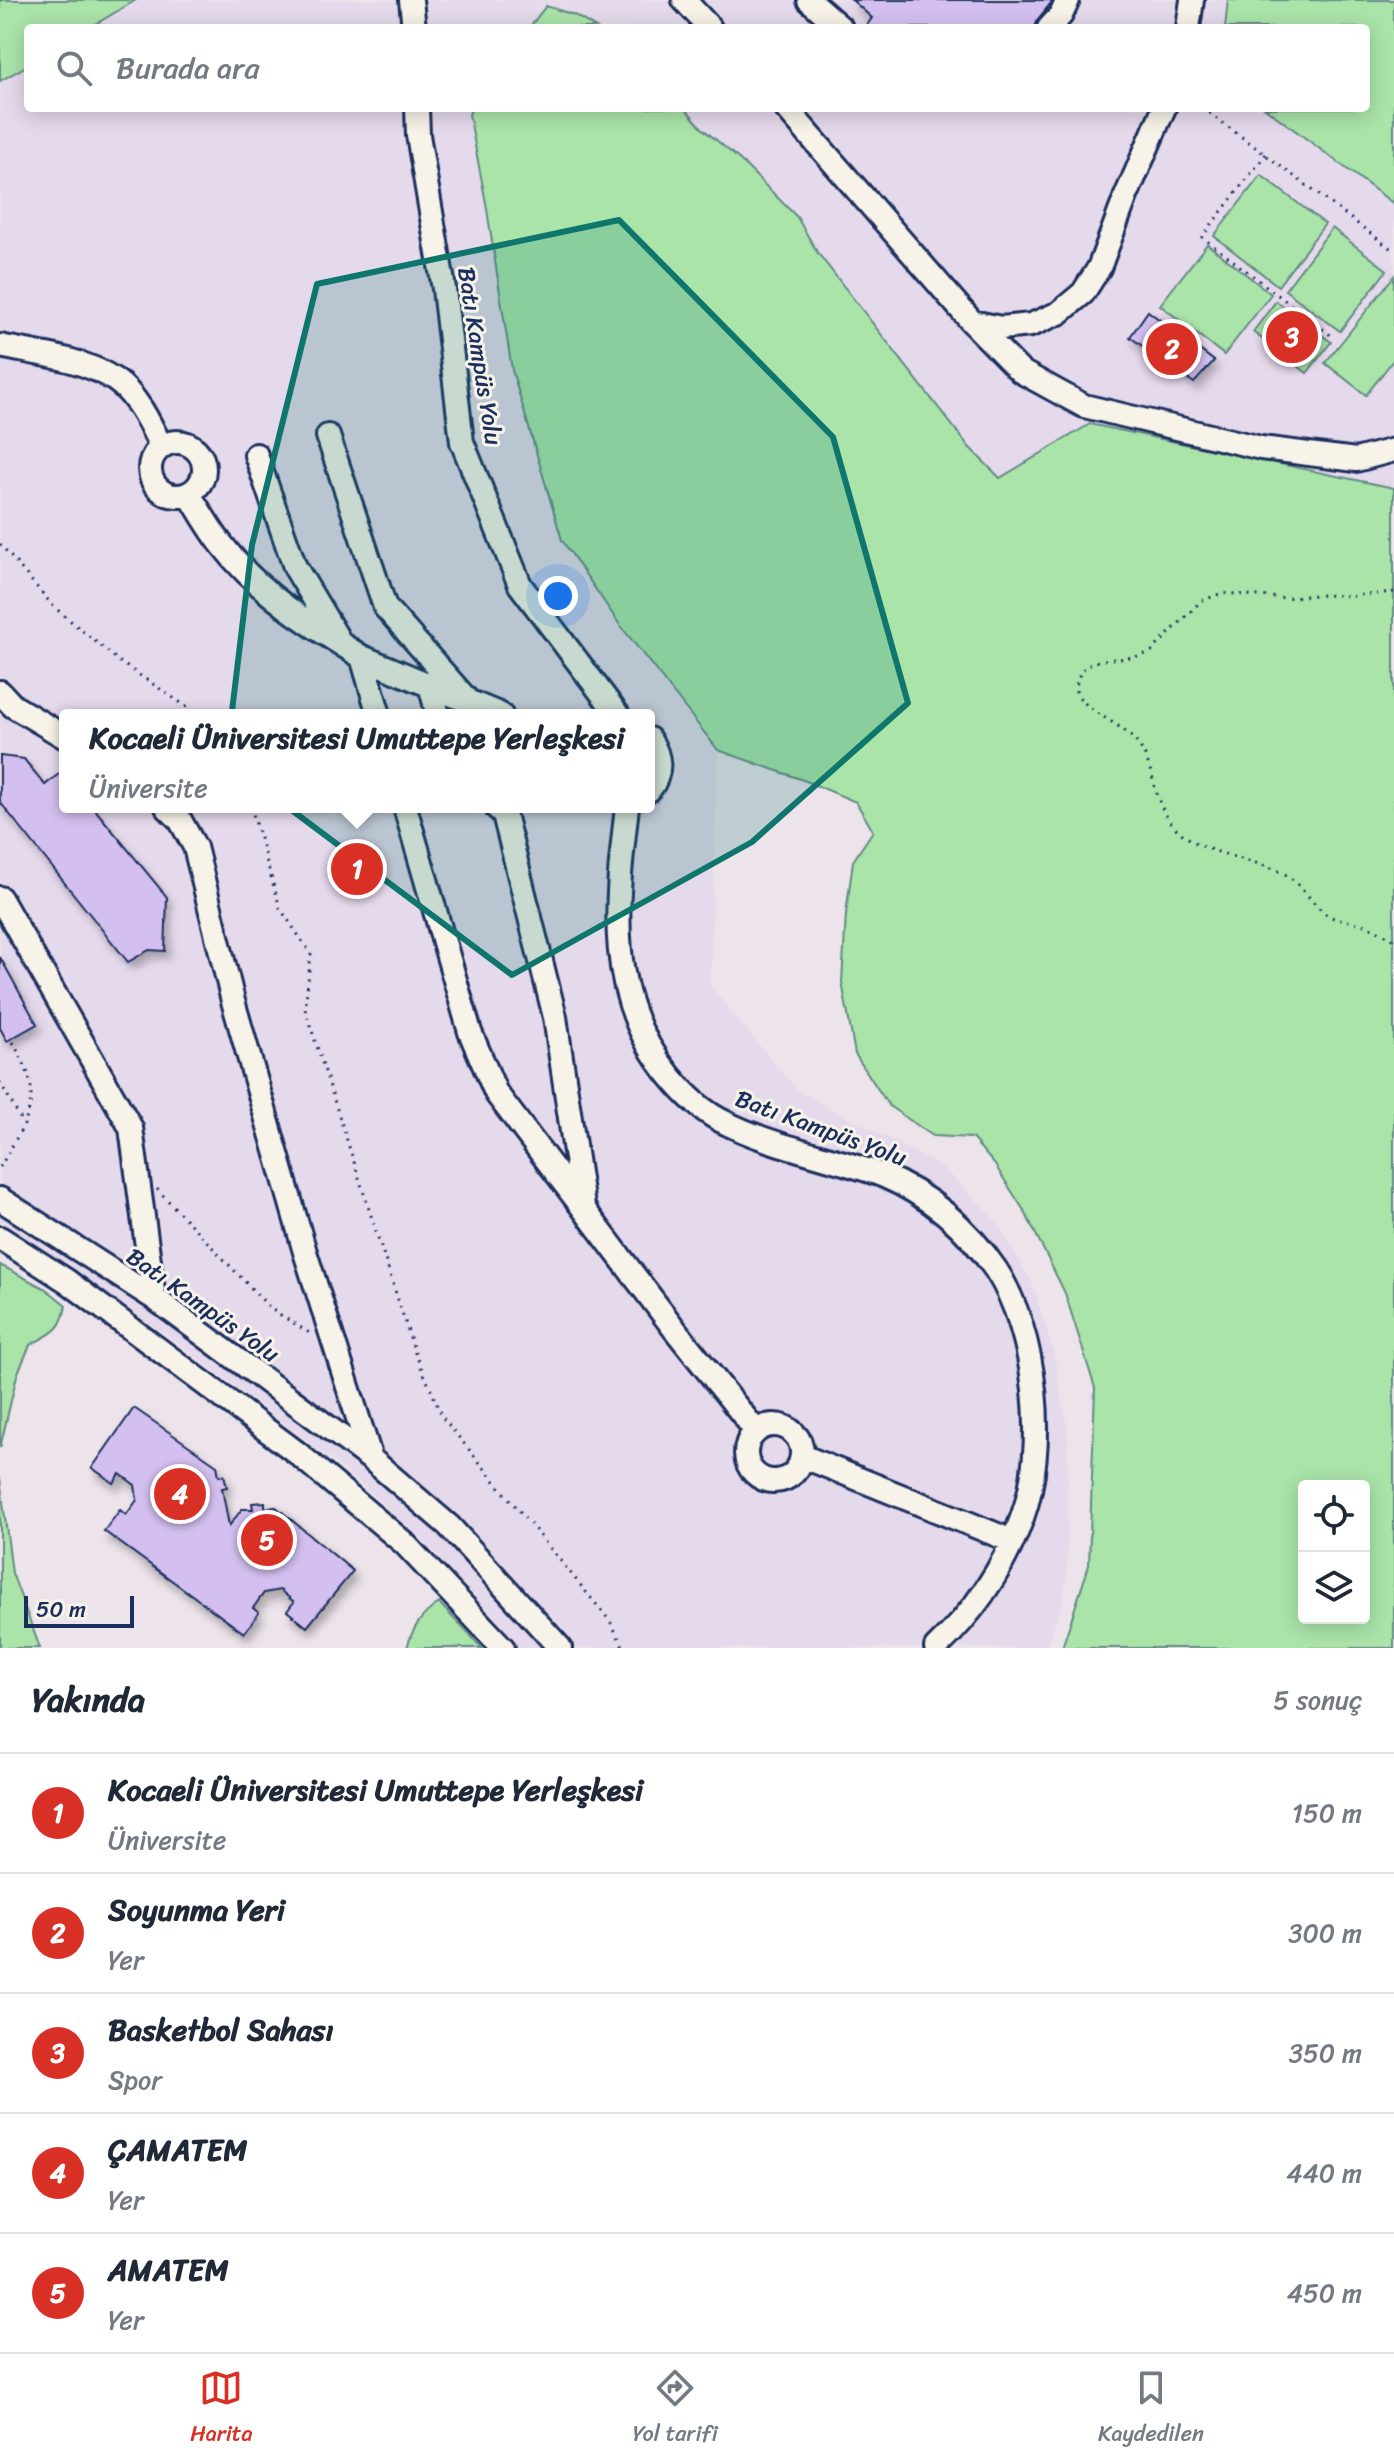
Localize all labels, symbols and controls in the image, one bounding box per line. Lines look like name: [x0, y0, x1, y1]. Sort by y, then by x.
search box: [24, 24, 1370, 112]
text: Burada ara: [116, 41, 259, 95]
icon: search: [52, 46, 96, 90]
street label: Batı Kampüs Yolu: [445, 264, 515, 448]
pin: 3: [1266, 307, 1318, 367]
pin: 2: [1146, 319, 1198, 379]
your location: [538, 576, 578, 616]
popup: [59, 709, 655, 813]
text: Kocaeli Üniversitesi Umuttepe Yerleşkesi: [89, 711, 625, 765]
text: Üniversite: [89, 765, 208, 811]
pin: 1: [331, 839, 383, 899]
street label: Batı Kampüs Yolu: [729, 1078, 913, 1179]
street label: Batı Kampüs Yolu: [117, 1236, 289, 1374]
pin: 4: [154, 1464, 206, 1524]
map controls: [1298, 1480, 1370, 1624]
button: locate: [1298, 1480, 1370, 1552]
pin: 5: [241, 1510, 293, 1570]
button: layers: [1298, 1552, 1370, 1624]
text: 50 m: [36, 1590, 86, 1629]
scale bar: [24, 1592, 134, 1628]
text: Yakında: [32, 1670, 145, 1730]
text: 5 sonuç: [1273, 1677, 1362, 1723]
text: Kocaeli Üniversitesi Umuttepe Yerleşkesi: [108, 1763, 643, 1817]
text: 1: [52, 1790, 64, 1836]
text: 150 m: [1292, 1790, 1362, 1836]
text: Üniversite: [108, 1817, 226, 1863]
text: Soyunma Yeri: [108, 1883, 285, 1937]
text: 2: [50, 1910, 66, 1956]
text: 300 m: [1288, 1910, 1362, 1956]
text: Yer: [108, 1937, 144, 1983]
text: Basketbol Sahası: [108, 2003, 334, 2057]
text: 3: [51, 2030, 65, 2076]
text: 350 m: [1289, 2030, 1362, 2076]
text: Spor: [108, 2057, 162, 2103]
text: ÇAMATEM: [108, 2123, 247, 2177]
text: 4: [50, 2150, 66, 2196]
text: 440 m: [1286, 2150, 1362, 2196]
text: Yer: [108, 2177, 144, 2223]
text: AMATEM: [108, 2243, 228, 2297]
text: 5: [50, 2270, 66, 2316]
text: 450 m: [1287, 2270, 1362, 2316]
text: Yer: [108, 2297, 144, 2343]
tab: Harita: [190, 2366, 253, 2453]
tab: Yol tarifi: [633, 2366, 718, 2453]
tab: Kaydedilen: [1098, 2366, 1204, 2453]

